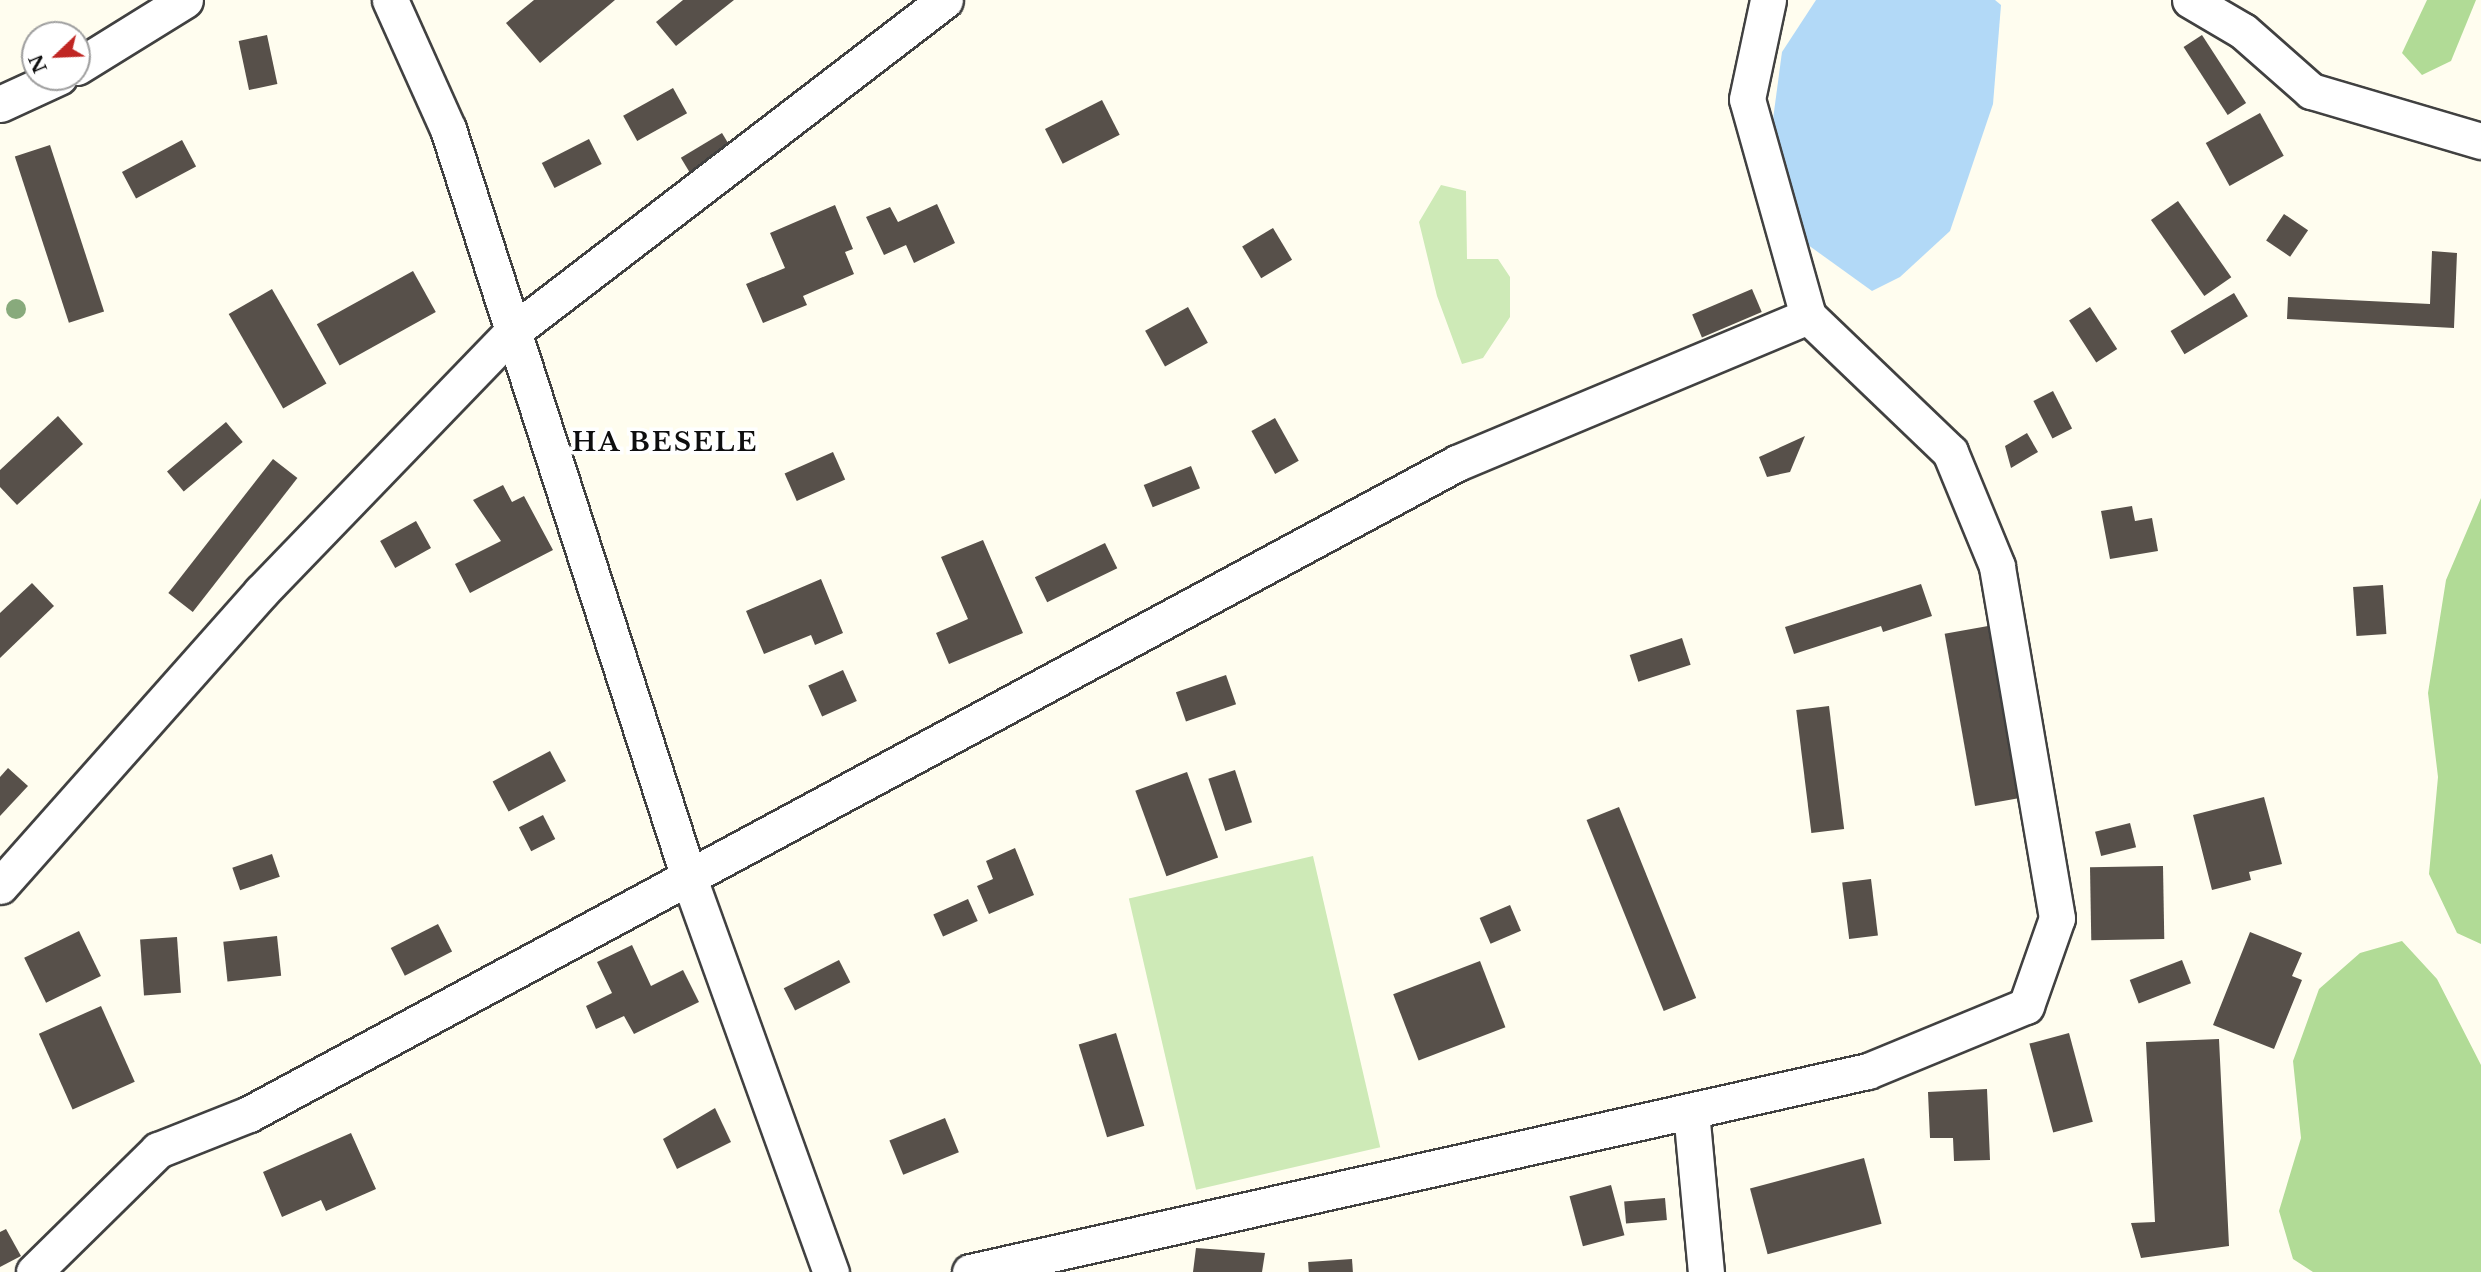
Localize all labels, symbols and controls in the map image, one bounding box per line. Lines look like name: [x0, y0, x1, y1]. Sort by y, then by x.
north arrow: [21, 21, 91, 91]
text: N: [24, 51, 52, 76]
district label: HA BESELE: [572, 427, 758, 459]

